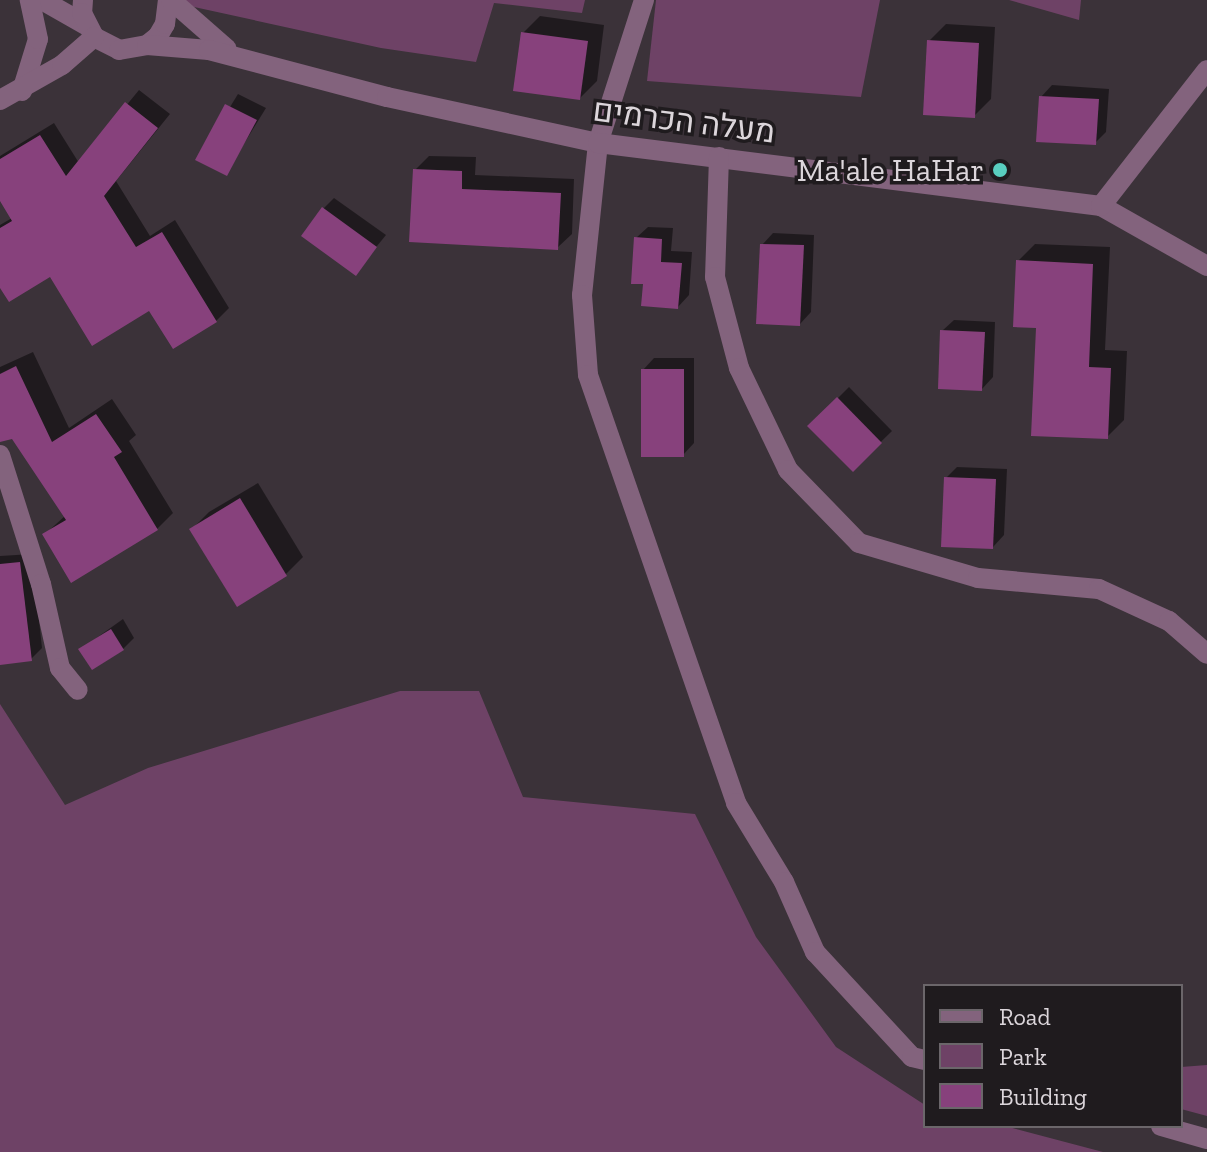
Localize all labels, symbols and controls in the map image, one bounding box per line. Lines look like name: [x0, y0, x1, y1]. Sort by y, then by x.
street label: מעלה הכרמים: [591, 91, 777, 151]
place label: Ma'ale HaHar: [797, 151, 984, 189]
marker: Ma'ale HaHar: [991, 161, 1009, 179]
legend: [923, 984, 1183, 1128]
text: Road: [999, 1002, 1051, 1031]
text: Park: [999, 1042, 1047, 1071]
text: Building: [999, 1082, 1087, 1111]

